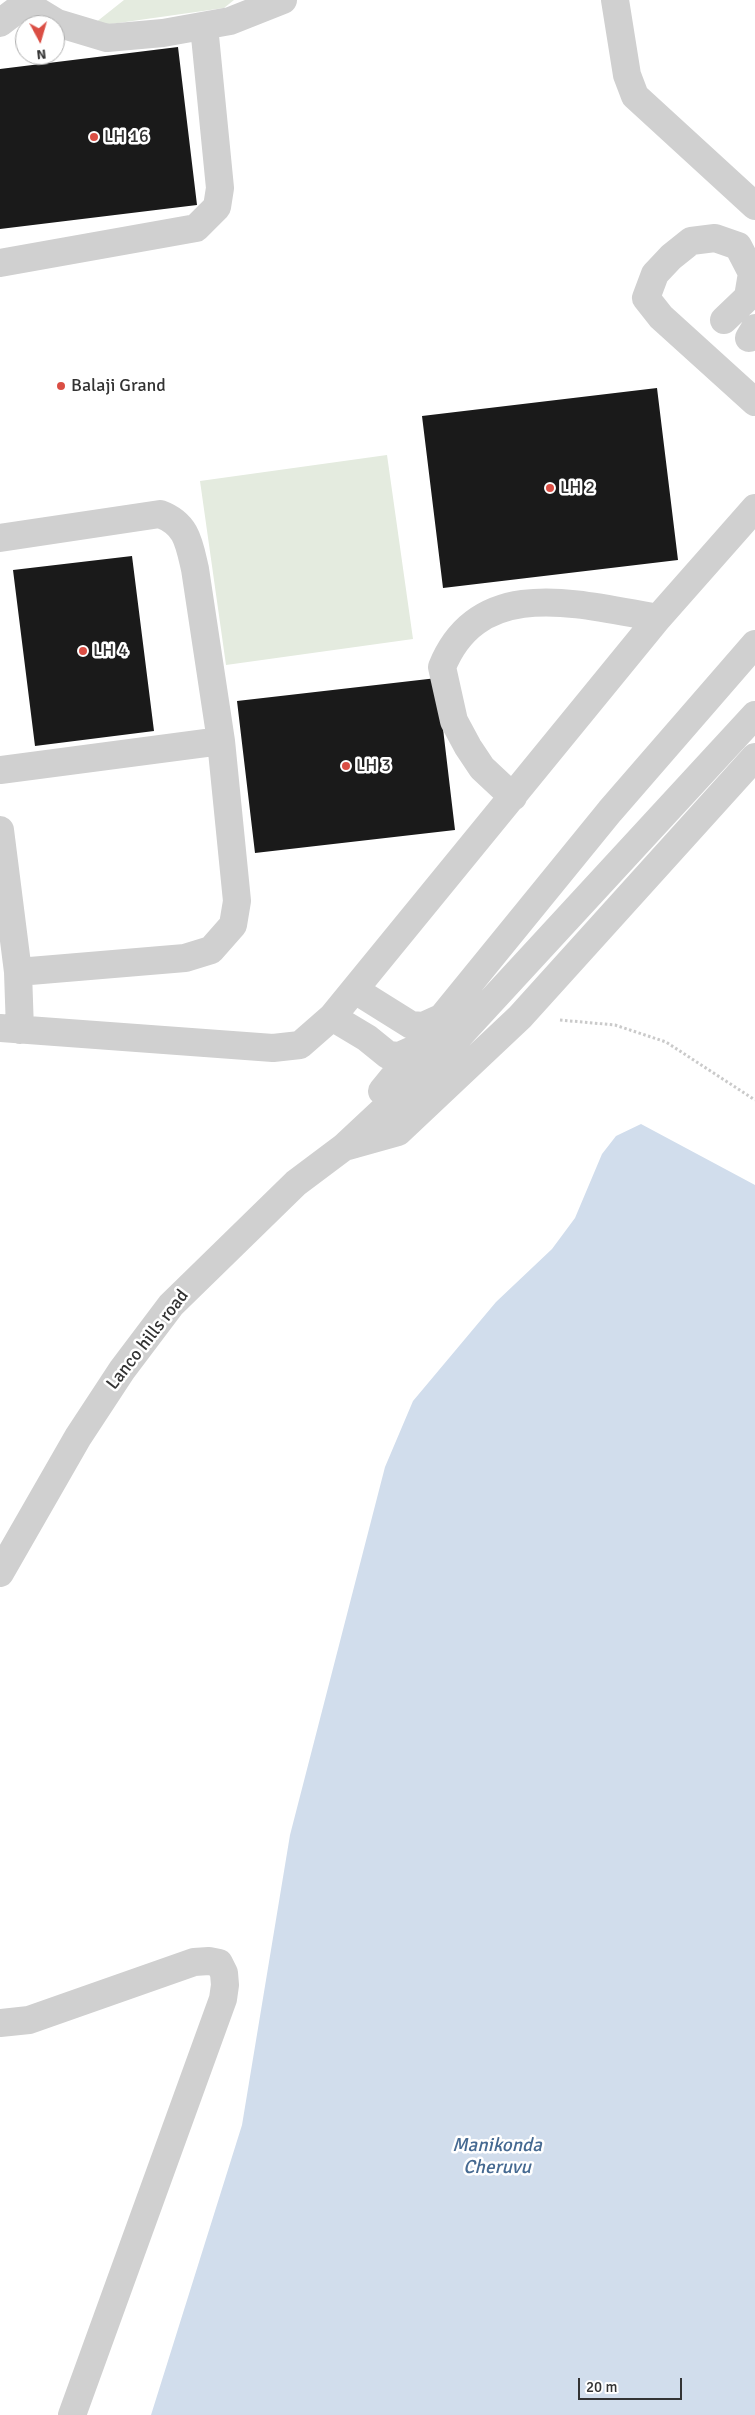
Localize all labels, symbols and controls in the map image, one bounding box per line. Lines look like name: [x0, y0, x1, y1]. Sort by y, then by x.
north arrow: [15, 15, 65, 65]
text: N: [36, 45, 47, 63]
place label: LH 16: [104, 126, 149, 148]
marker: LH 16: [88, 131, 100, 143]
place label: Balaji Grand: [71, 375, 166, 397]
marker: Balaji Grand: [55, 380, 67, 392]
place label: LH 2: [560, 477, 595, 499]
marker: LH 2: [544, 482, 556, 494]
place label: LH 4: [93, 640, 128, 662]
marker: LH 4: [77, 645, 89, 657]
place label: LH 3: [356, 755, 391, 777]
marker: LH 3: [340, 760, 352, 772]
street label: Lanco hills road: [102, 1286, 194, 1394]
water label: Manikonda Cheruvu: [452, 2135, 542, 2179]
scale bar: [580, 2368, 684, 2400]
text: 20 m: [586, 2378, 617, 2396]

